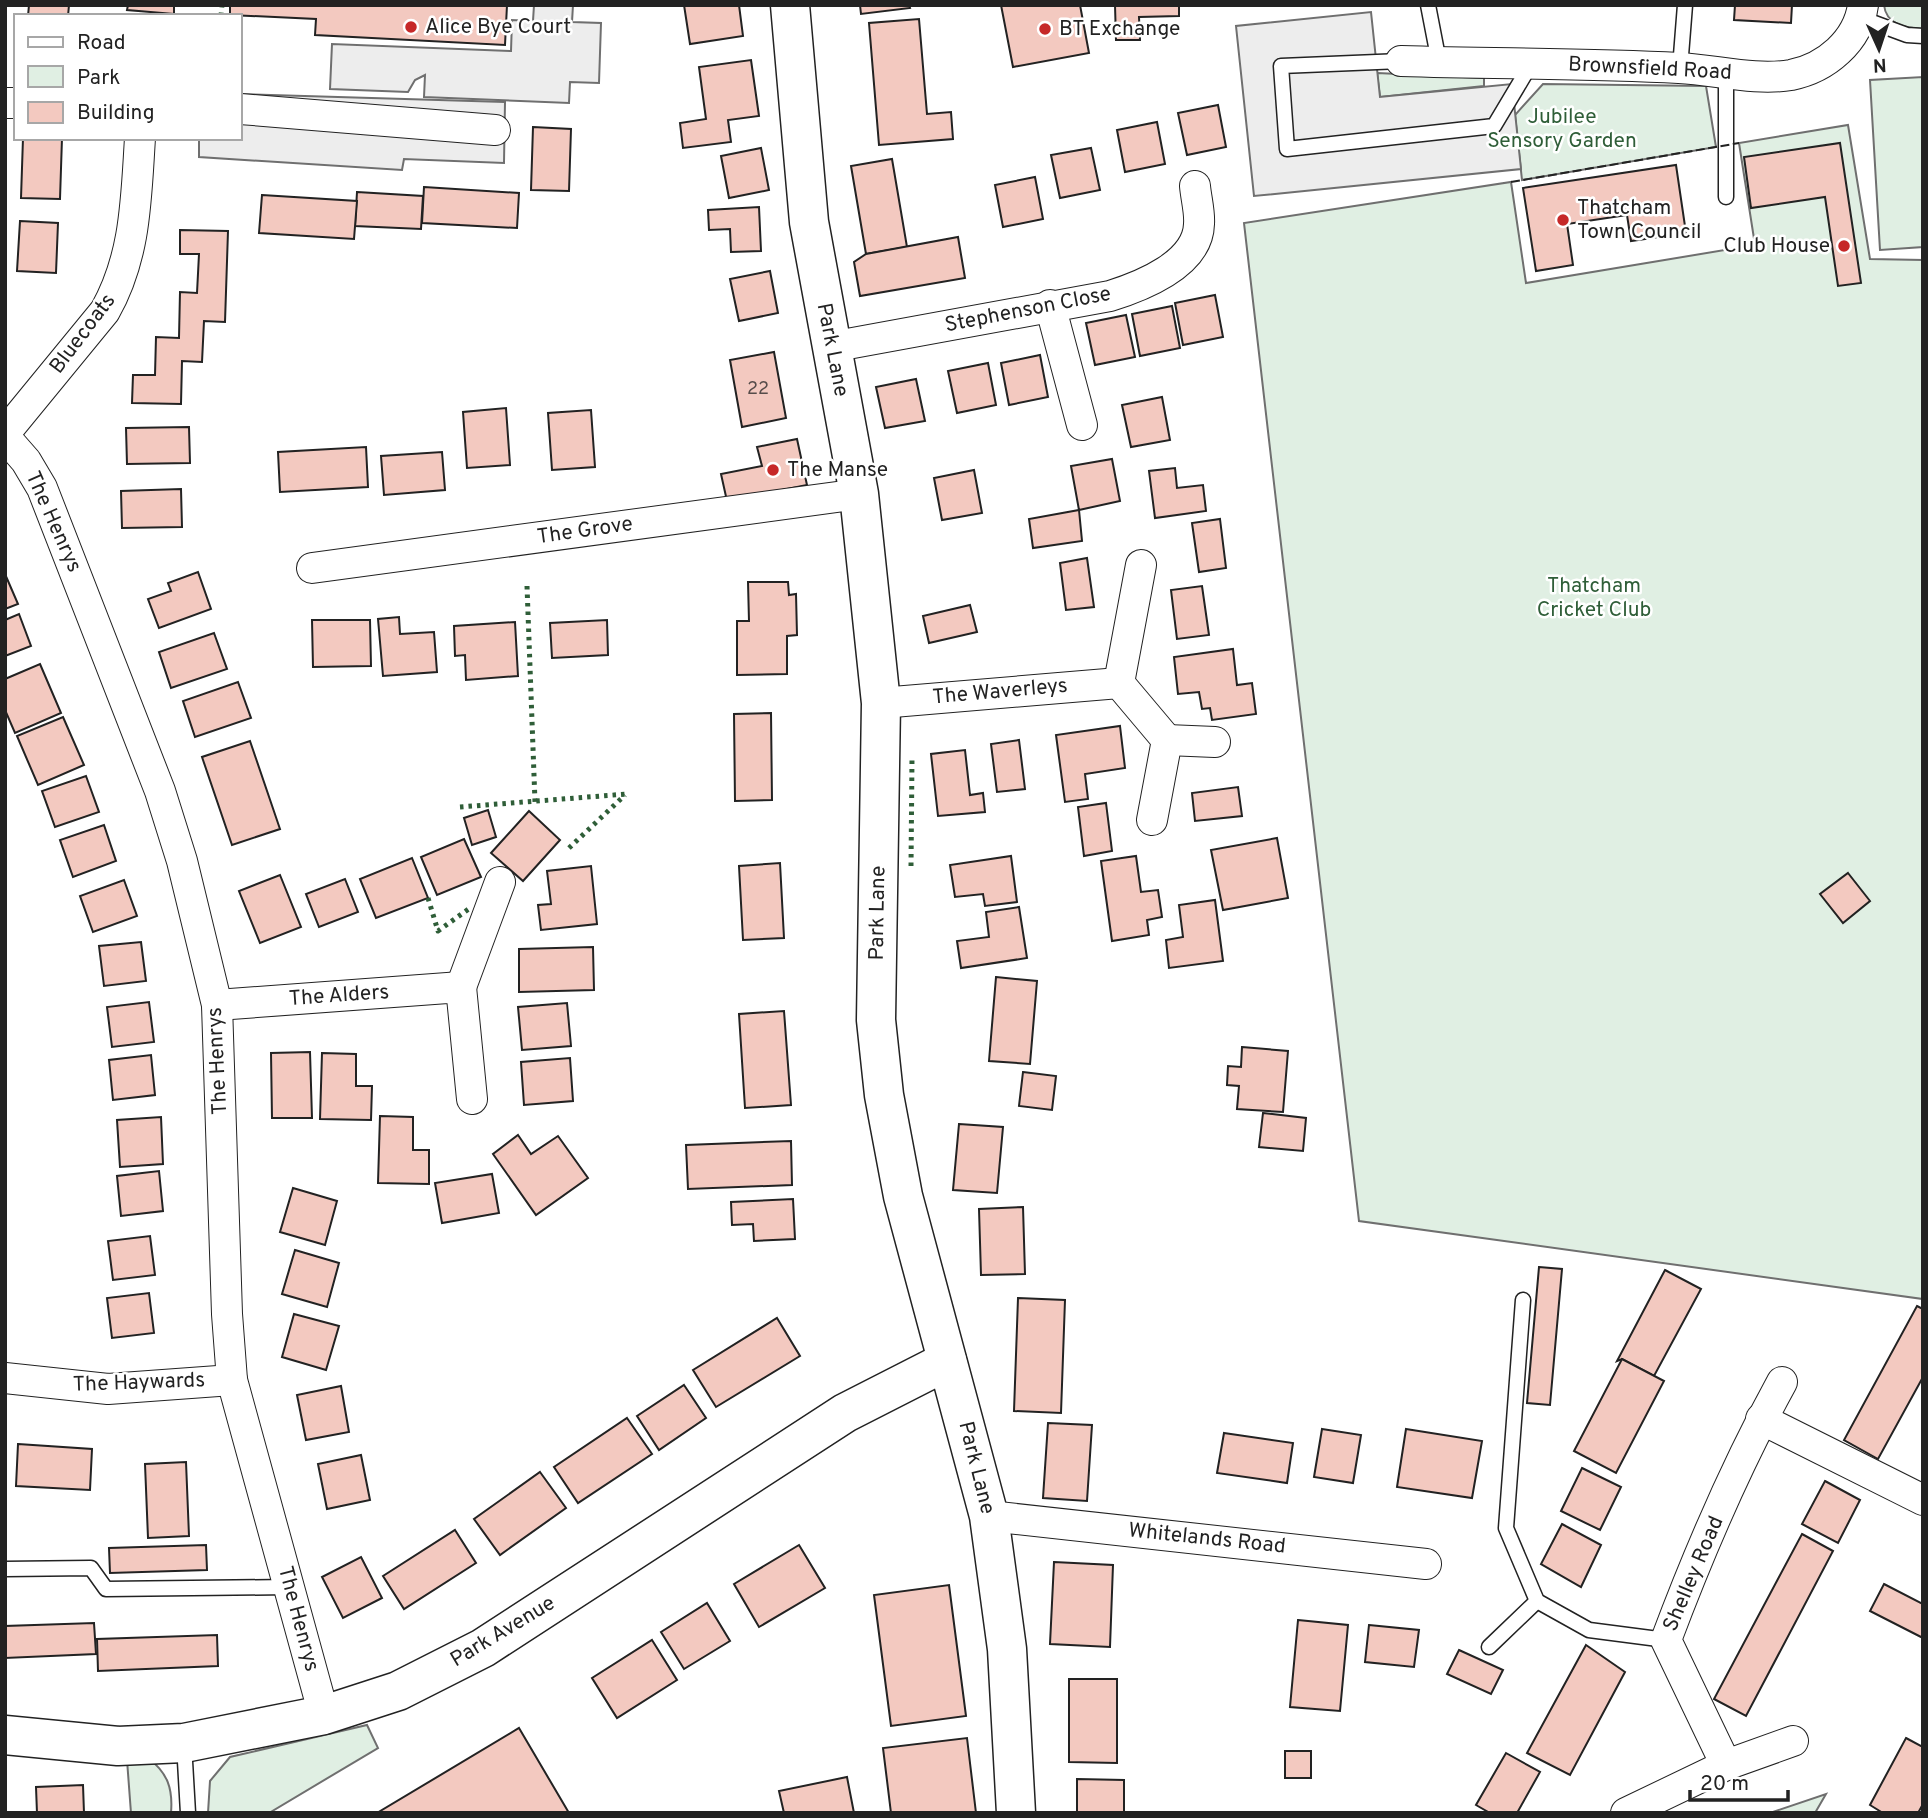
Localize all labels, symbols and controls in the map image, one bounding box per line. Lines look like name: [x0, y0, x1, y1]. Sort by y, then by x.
legend: [14, 14, 242, 140]
place label: Alice Bye Court: [425, 14, 571, 41]
north arrow: [1844, 14, 1914, 84]
place label: BT Exchange: [1059, 16, 1180, 43]
marker: Alice Bye Court: [403, 19, 419, 35]
marker: BT Exchange: [1037, 21, 1053, 37]
text: Road: [77, 30, 126, 57]
street label: Brownsfield Road: [1567, 51, 1733, 87]
text: N: [1872, 52, 1887, 76]
text: Park: [77, 65, 120, 92]
text: Building: [77, 100, 155, 127]
park label: Jubilee Sensory Garden: [1487, 104, 1637, 155]
place label: Thatcham Town Council: [1577, 195, 1702, 246]
marker: Thatcham Town Council: [1555, 212, 1571, 228]
place label: Club House: [1723, 233, 1830, 260]
marker: Club House: [1836, 238, 1852, 254]
street label: Stephenson Close: [943, 281, 1113, 339]
street label: Bluecoats: [44, 288, 122, 380]
street label: Park Lane: [810, 301, 854, 399]
house number: 22: [747, 378, 769, 401]
place label: The Manse: [787, 457, 888, 484]
marker: The Manse: [765, 462, 781, 478]
street label: The Henrys: [19, 467, 87, 577]
street label: The Grove: [535, 511, 635, 551]
park label: Thatcham Cricket Club: [1537, 573, 1651, 624]
street label: The Waverleys: [931, 673, 1069, 711]
street label: Park Lane: [864, 865, 892, 961]
street label: The Alders: [288, 979, 390, 1013]
street label: The Henrys: [202, 1006, 234, 1116]
street label: The Haywards: [72, 1367, 206, 1399]
street label: Park Lane: [951, 1419, 1001, 1517]
street label: Shelley Road: [1658, 1512, 1730, 1636]
street label: Whitelands Road: [1127, 1517, 1287, 1561]
street label: The Henrys: [271, 1563, 325, 1675]
street label: Park Avenue: [446, 1590, 560, 1674]
scale bar: [1690, 1758, 1788, 1802]
text: 20 m: [1700, 1771, 1749, 1798]

